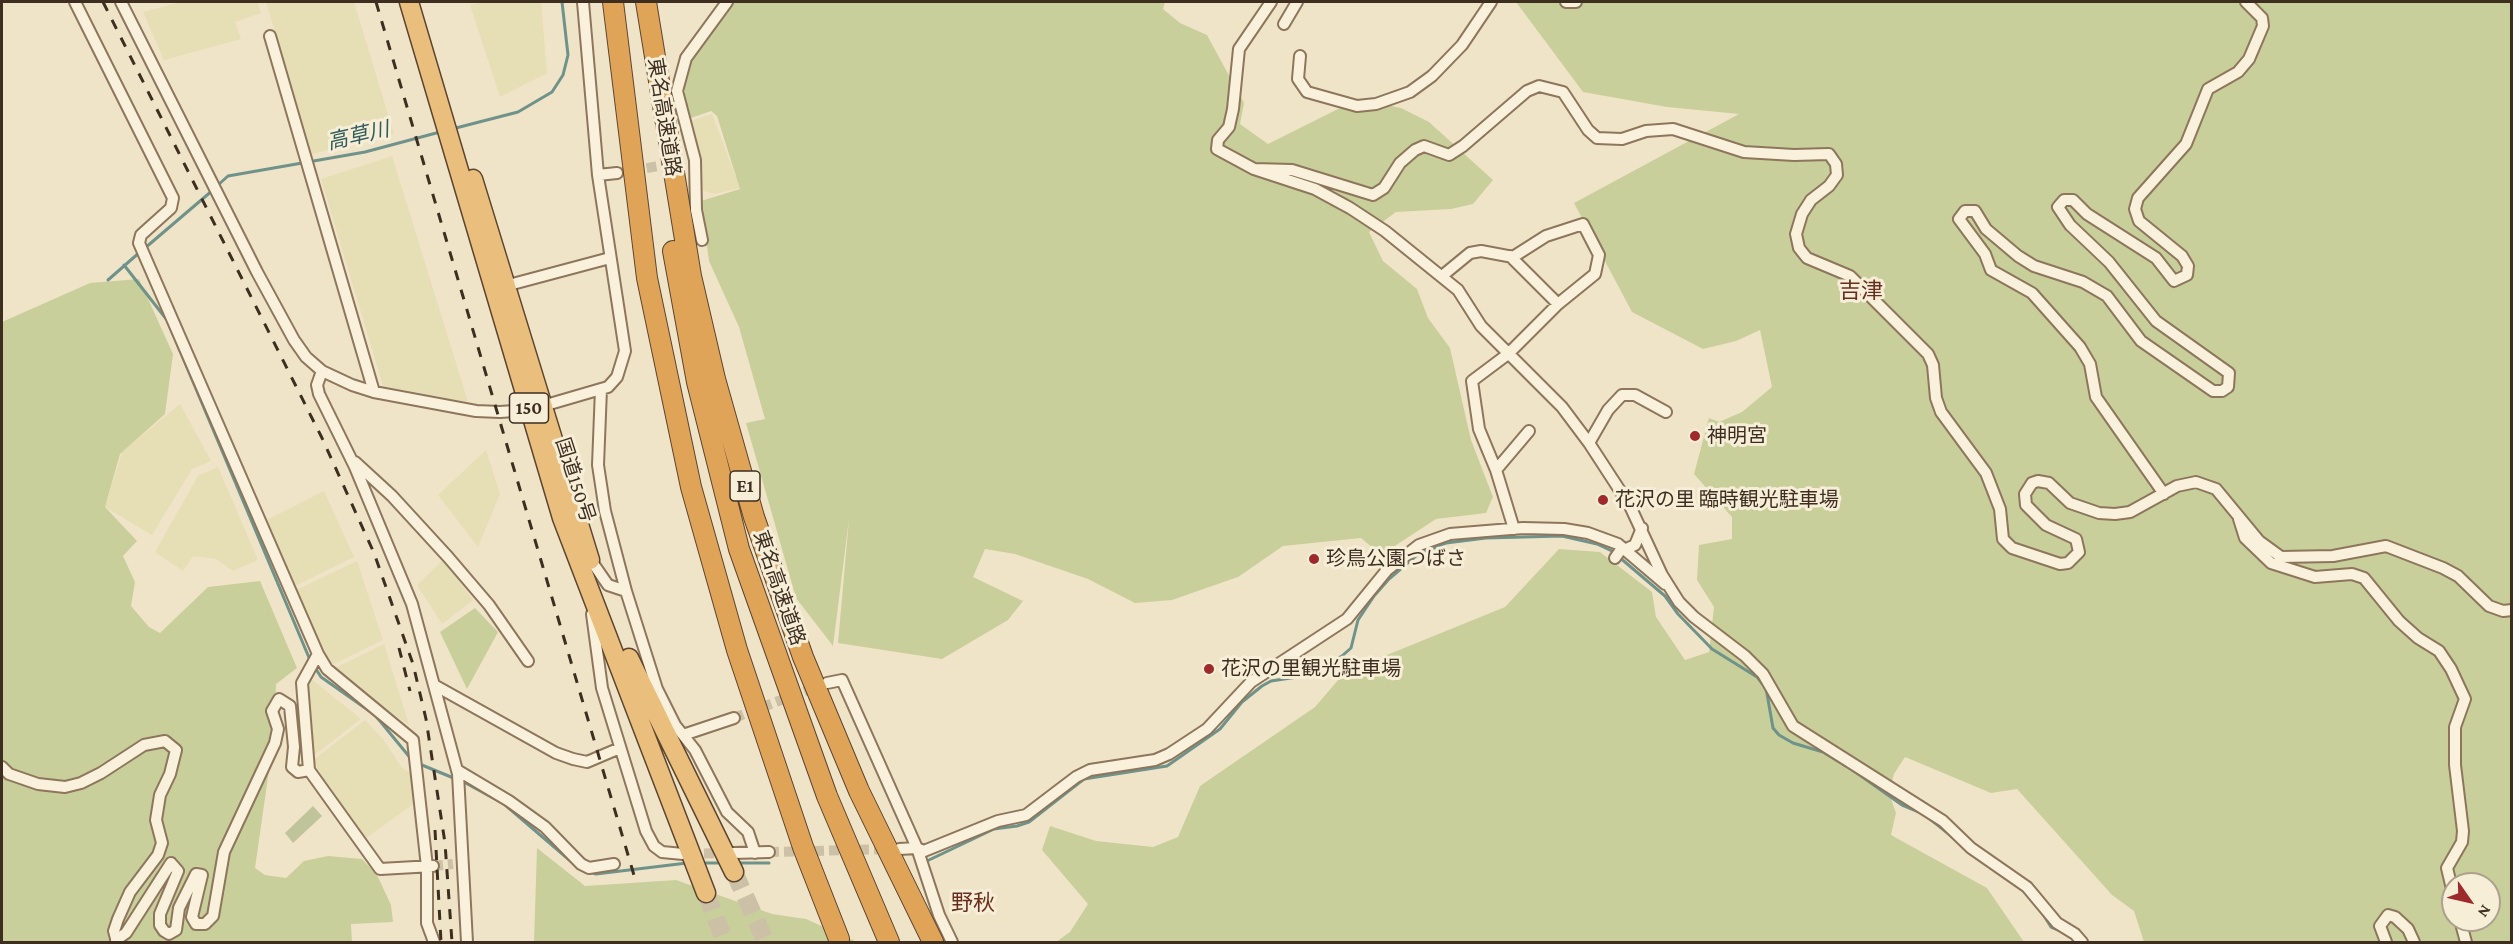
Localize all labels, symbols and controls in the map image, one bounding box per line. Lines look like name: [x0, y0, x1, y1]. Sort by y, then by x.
street label: 東名高速道路: [643, 56, 685, 178]
water label: 高草川: [324, 117, 392, 155]
district label: 吉津: [1839, 278, 1883, 304]
road number: 150: [510, 393, 548, 423]
place label: 神明宮: [1707, 424, 1767, 448]
marker: 神明宮: [1688, 429, 1702, 443]
street label: 国道150号: [550, 435, 600, 525]
road number: E1: [730, 471, 760, 501]
place label: 花沢の里 臨時観光駐車場: [1615, 488, 1839, 512]
marker: 花沢の里 臨時観光駐車場: [1596, 493, 1610, 507]
street label: 東名高速道路: [748, 527, 810, 649]
place label: 珍鳥公園つばさ: [1326, 547, 1466, 571]
marker: 珍鳥公園つばさ: [1307, 552, 1321, 566]
place label: 花沢の里観光駐車場: [1221, 657, 1401, 681]
marker: 花沢の里観光駐車場: [1202, 662, 1216, 676]
north arrow: [2441, 872, 2501, 932]
district label: 野秋: [951, 890, 995, 916]
text: N: [2475, 902, 2495, 921]

